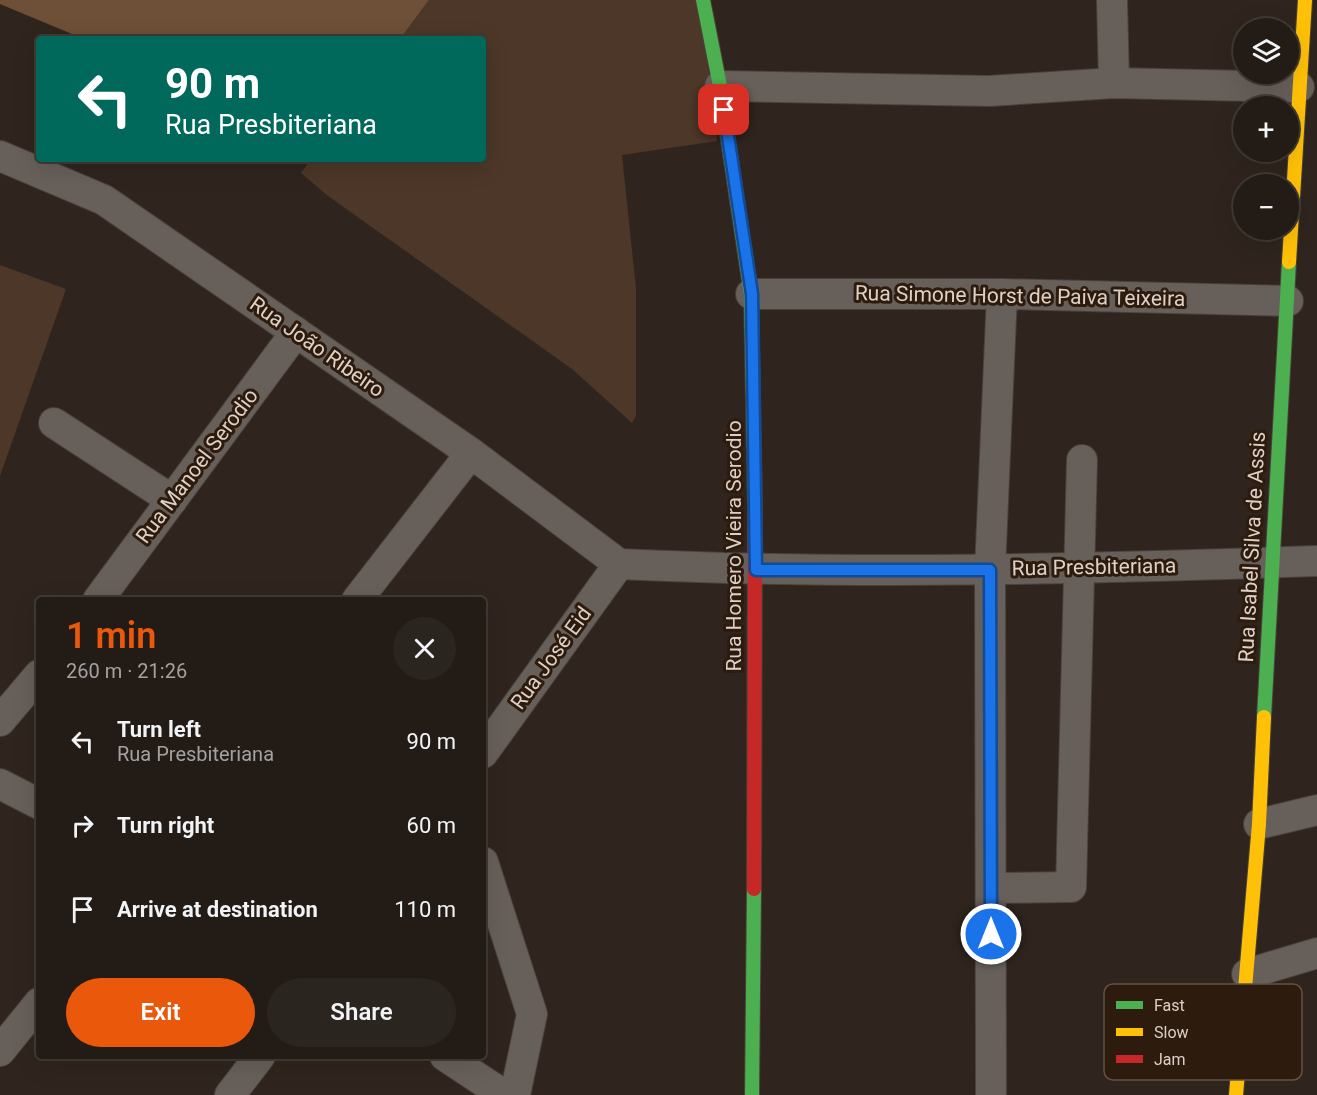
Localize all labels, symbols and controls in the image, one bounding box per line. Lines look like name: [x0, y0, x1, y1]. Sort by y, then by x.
map controls: [1233, 18, 1299, 240]
button: layers: [1233, 18, 1299, 84]
text: 90 m: [165, 59, 260, 108]
icon: left: [66, 60, 144, 138]
pin: [698, 84, 749, 135]
icon: arrive: [707, 93, 740, 126]
button: +: [1233, 96, 1299, 162]
text: Rua Presbiteriana: [165, 109, 377, 141]
button: −: [1233, 174, 1299, 240]
street label: Rua Simone Horst de Paiva Teixeira: [855, 281, 1185, 311]
street label: Rua João Ribeiro: [245, 292, 389, 402]
street label: Rua Manoel Serodio: [131, 384, 263, 548]
street label: Rua Homero Vieira Serodio: [722, 420, 746, 672]
street label: Rua Isabel Silva de Assis: [1234, 431, 1270, 663]
street label: Rua Presbiteriana: [1011, 554, 1177, 580]
street label: Rua José Eid: [506, 602, 596, 714]
text: 1 min: [66, 615, 156, 657]
button: close: [393, 617, 456, 680]
text: 260 m · 21:26: [66, 659, 187, 683]
text: Turn left: [117, 717, 201, 742]
icon: left: [66, 725, 99, 758]
text: 90 m: [407, 729, 456, 754]
text: Rua Presbiteriana: [117, 742, 274, 766]
icon: right: [66, 809, 99, 842]
text: Turn right: [117, 813, 214, 838]
text: 60 m: [407, 813, 456, 838]
icon: arrive: [66, 893, 99, 926]
text: Arrive at destination: [117, 897, 318, 922]
text: 110 m: [394, 897, 456, 922]
position arrow: [959, 902, 1023, 966]
button: Exit: [66, 978, 255, 1047]
button: Share: [267, 978, 456, 1047]
legend: [1104, 984, 1302, 1080]
text: Fast: [1154, 996, 1185, 1015]
text: Slow: [1154, 1023, 1189, 1042]
text: Jam: [1154, 1050, 1186, 1069]

